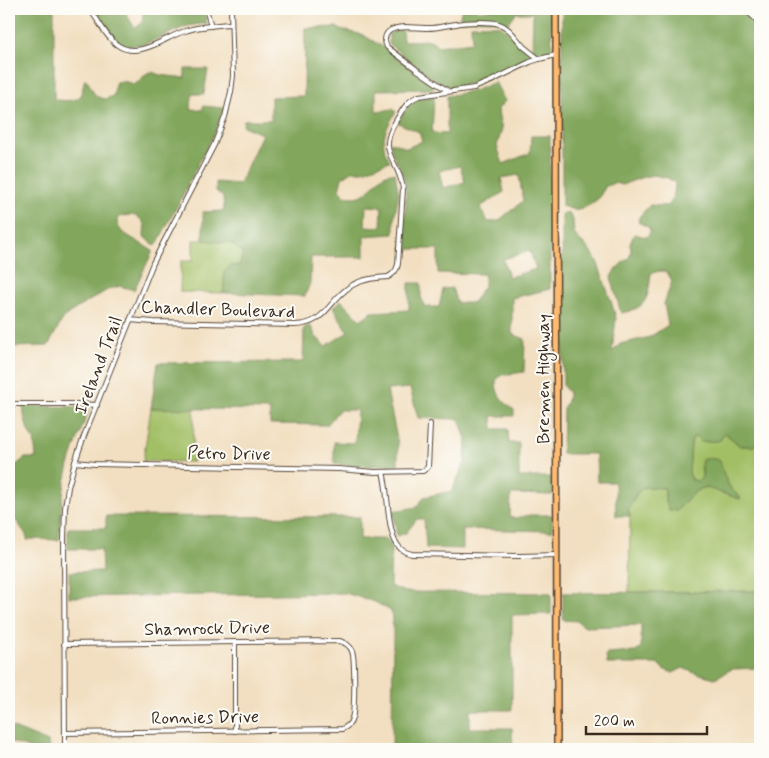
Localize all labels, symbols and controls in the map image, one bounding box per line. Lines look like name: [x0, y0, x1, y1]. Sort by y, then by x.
street label: Chandler Boulevard: [140, 295, 295, 325]
street label: Ireland Trail: [69, 313, 129, 418]
street label: Bremen Highway: [532, 314, 557, 444]
street label: Petro Drive: [187, 441, 271, 467]
street label: Shamrock Drive: [144, 616, 270, 642]
scale bar: [586, 703, 708, 735]
street label: Ronnies Drive: [151, 705, 259, 731]
text: 200 m: [594, 712, 635, 732]

